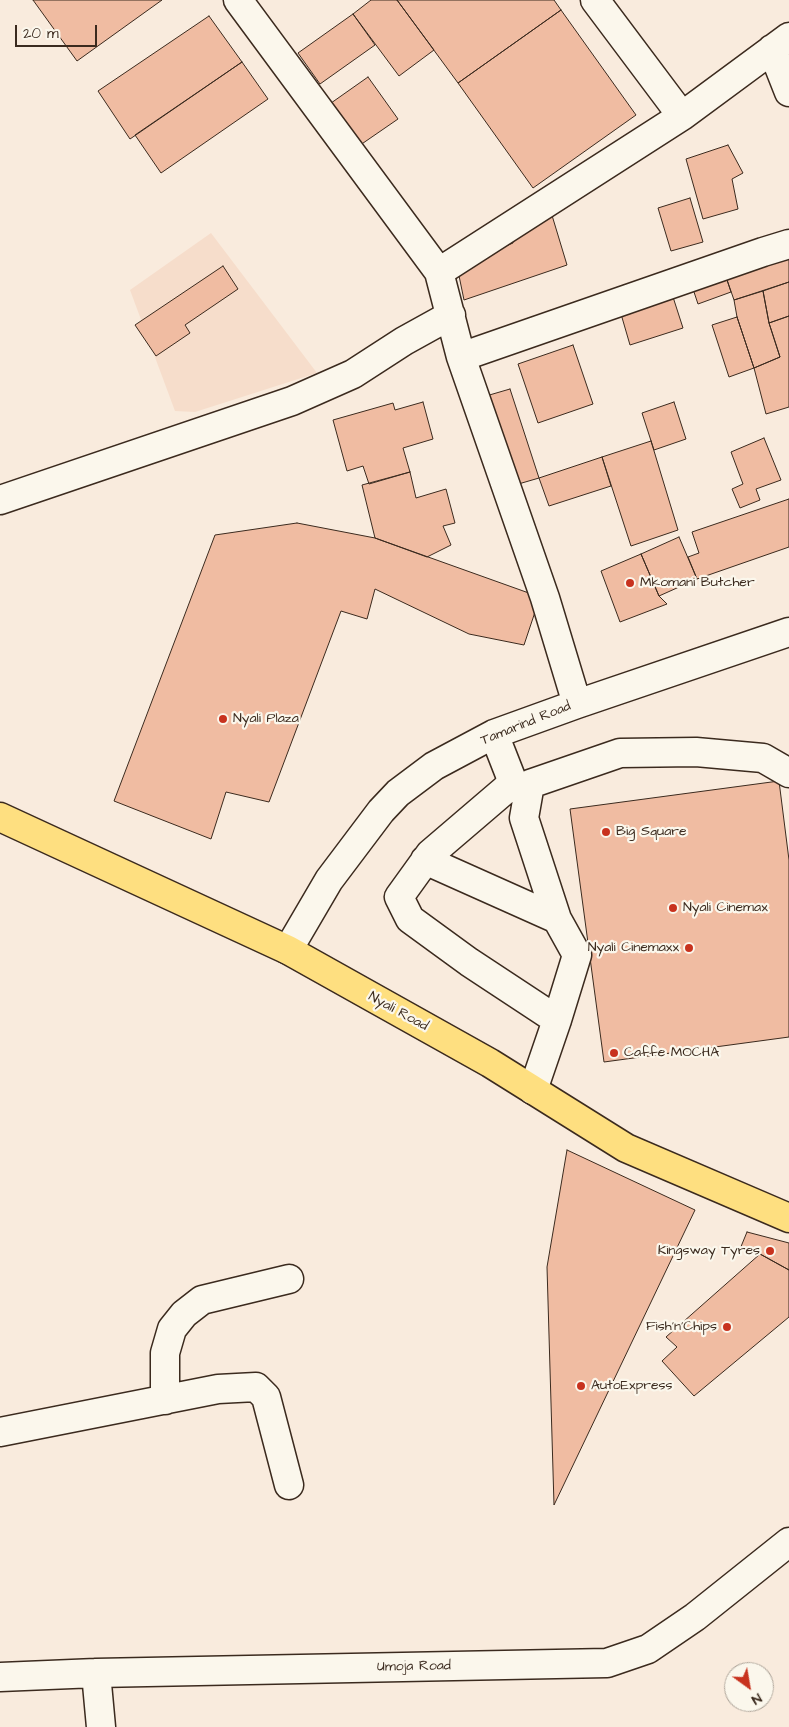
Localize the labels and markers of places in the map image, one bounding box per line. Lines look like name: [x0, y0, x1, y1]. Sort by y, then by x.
place label: Mkomani Butcher: [640, 575, 755, 591]
marker: Mkomani Butcher: [624, 577, 636, 589]
place label: Nyali Plaza: [233, 711, 299, 727]
marker: Nyali Plaza: [217, 713, 229, 725]
place label: Big Square: [616, 824, 687, 840]
marker: Big Square: [600, 826, 612, 838]
place label: Nyali Cinemax: [683, 900, 768, 916]
marker: Nyali Cinemax: [667, 902, 679, 914]
place label: Nyali Cinemaxx: [588, 940, 679, 956]
marker: Nyali Cinemaxx: [683, 942, 695, 954]
place label: Caffe MOCHA: [624, 1045, 719, 1061]
marker: Caffe MOCHA: [608, 1047, 620, 1059]
place label: Kingsway Tyres: [658, 1243, 760, 1259]
marker: Kingsway Tyres: [764, 1245, 776, 1257]
place label: Fish'n'Chips: [646, 1319, 717, 1335]
marker: Fish'n'Chips: [721, 1321, 733, 1333]
place label: AutoExpress: [591, 1378, 673, 1394]
marker: AutoExpress: [575, 1380, 587, 1392]

